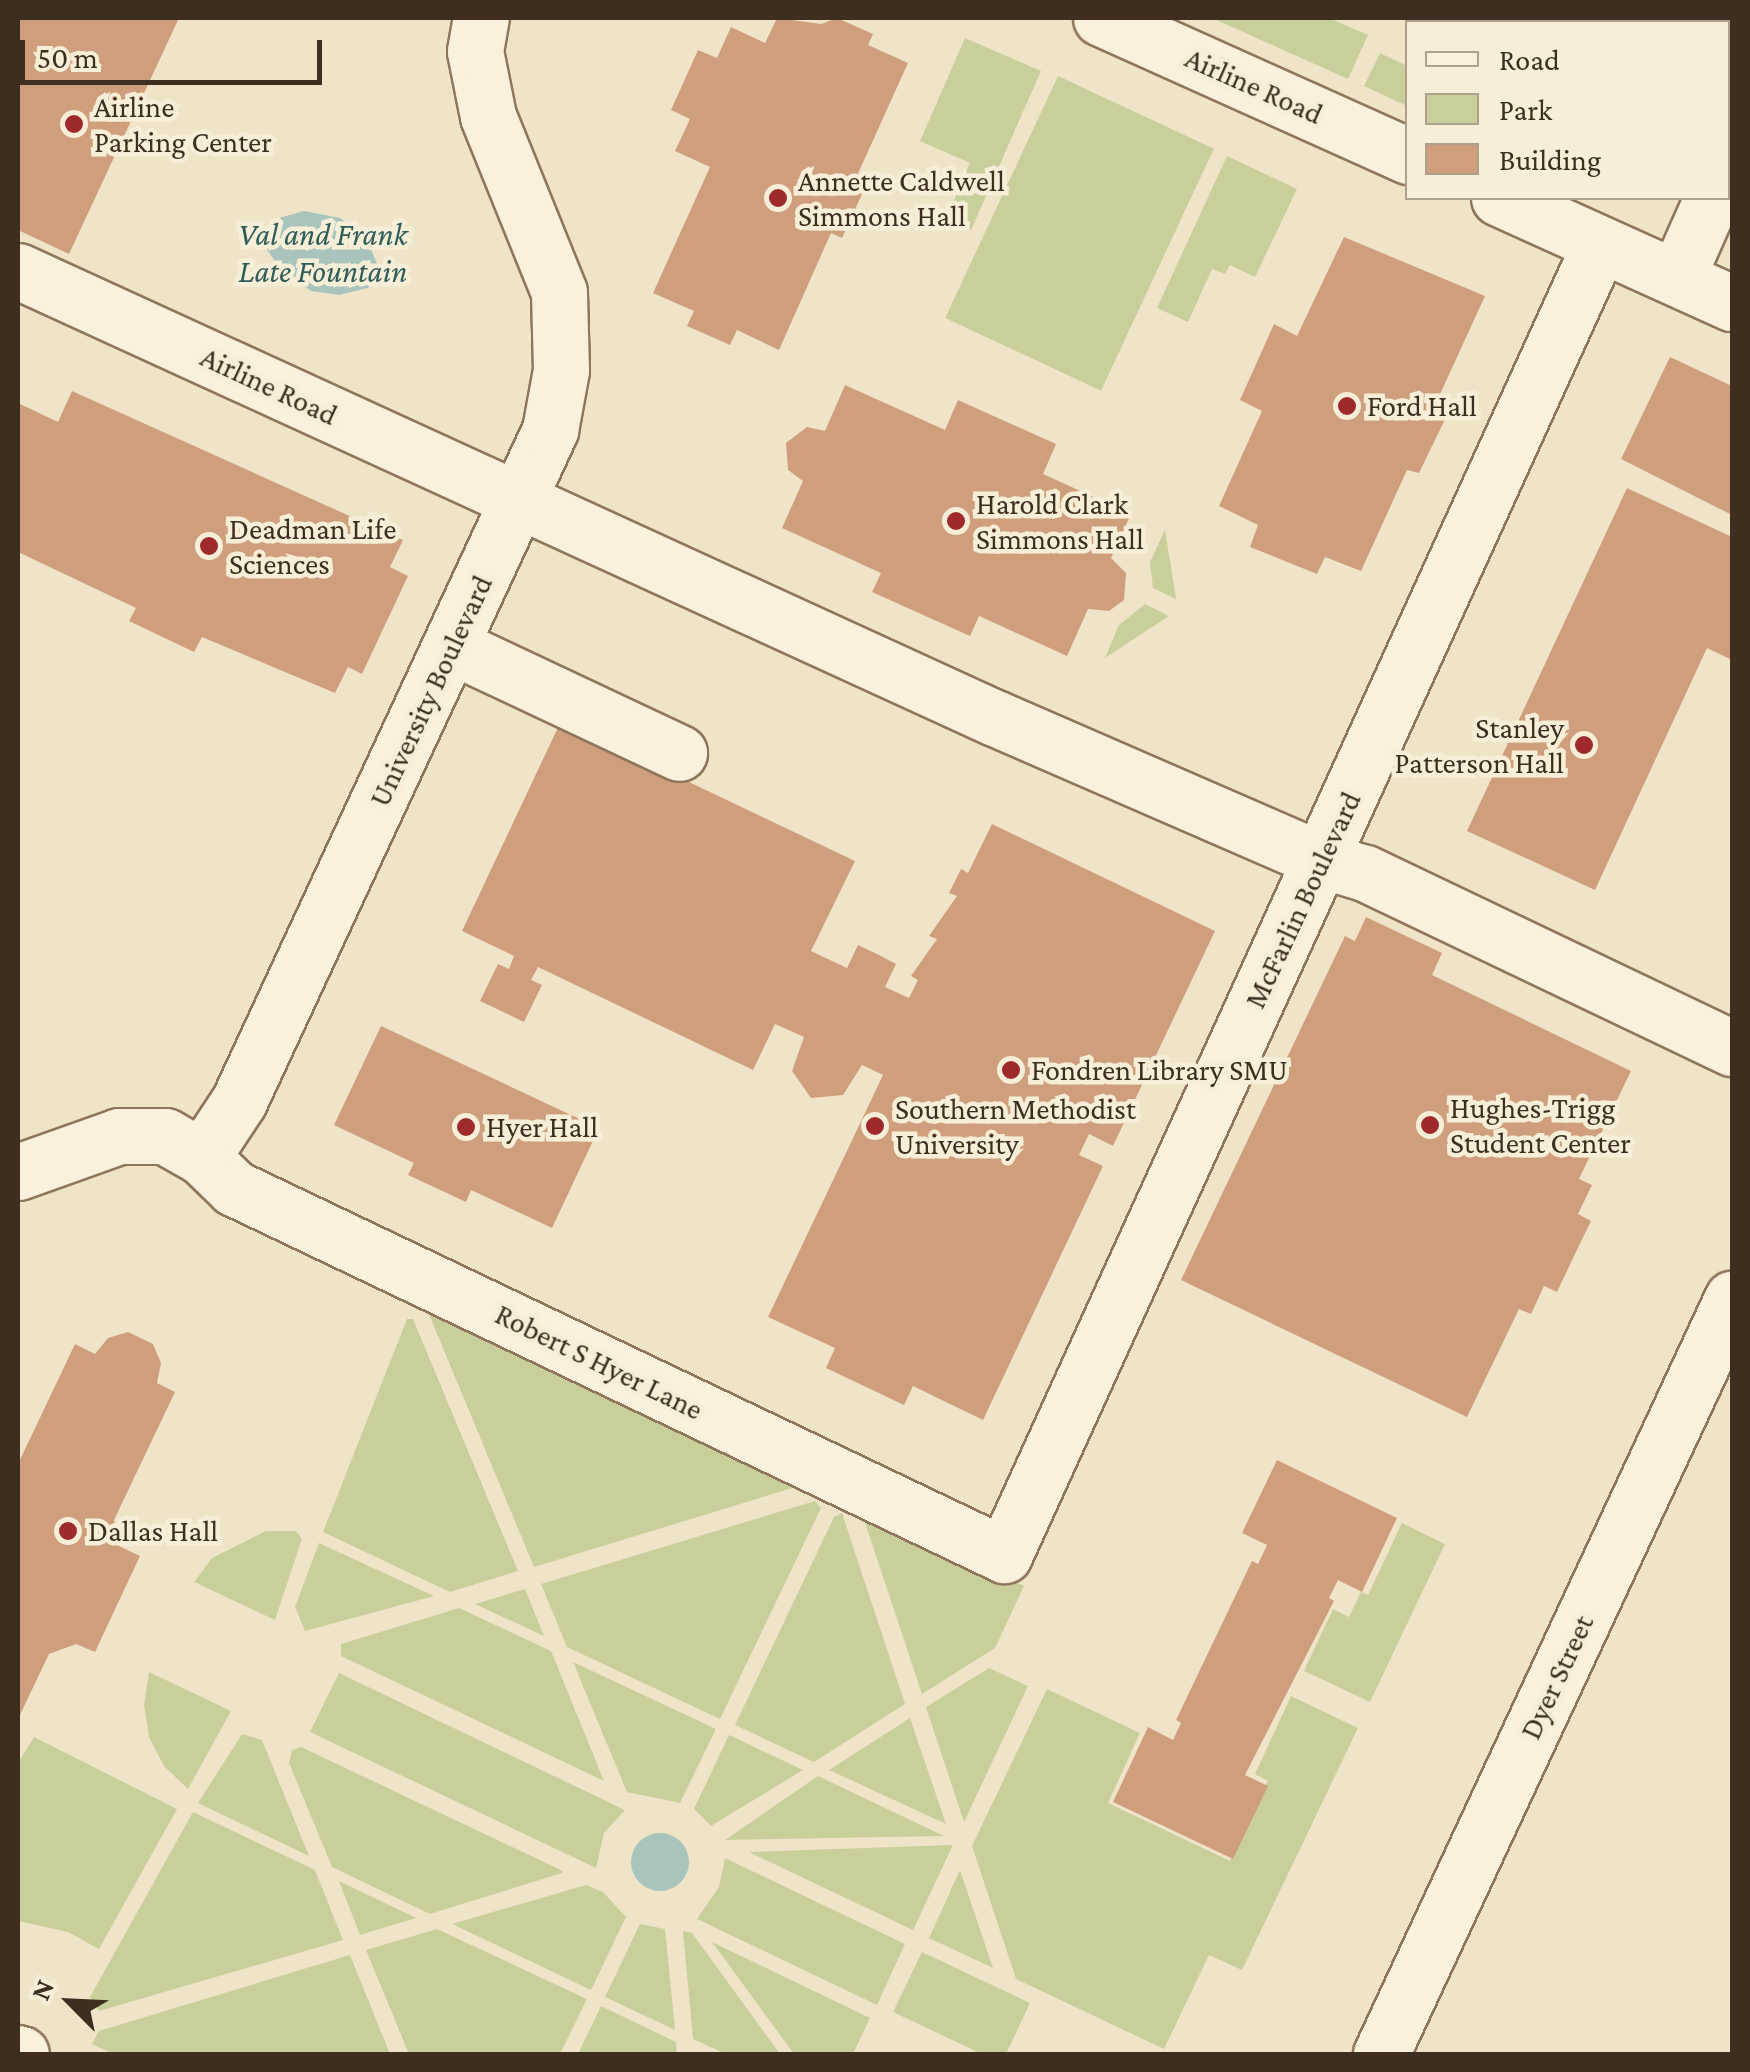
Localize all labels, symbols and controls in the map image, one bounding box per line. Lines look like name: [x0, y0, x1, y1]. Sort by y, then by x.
scale bar: [25, 20, 328, 82]
legend: [1405, 20, 1730, 200]
street label: Airline Road: [1180, 40, 1328, 132]
text: 50 m: [37, 41, 98, 74]
text: Road: [1499, 43, 1560, 76]
place label: Airline Parking Center: [94, 89, 272, 160]
text: Park: [1499, 93, 1552, 126]
marker: Airline Parking Center: [63, 113, 85, 135]
text: Building: [1499, 143, 1601, 176]
place label: Annette Caldwell Simmons Hall: [798, 163, 1005, 234]
marker: Annette Caldwell Simmons Hall: [767, 187, 789, 209]
water label: Val and Frank Late Fountain: [238, 216, 408, 291]
street label: Airline Road: [195, 339, 343, 433]
place label: Ford Hall: [1367, 388, 1477, 424]
marker: Ford Hall: [1336, 395, 1358, 417]
place label: Harold Clark Simmons Hall: [976, 486, 1144, 556]
marker: Harold Clark Simmons Hall: [945, 510, 967, 532]
place label: Deadman Life Sciences: [229, 511, 396, 582]
marker: Deadman Life Sciences: [198, 535, 220, 557]
street label: University Boulevard: [362, 570, 500, 812]
place label: Stanley Patterson Hall: [1394, 710, 1564, 780]
marker: Stanley Patterson Hall: [1573, 734, 1595, 756]
street label: McFarlin Boulevard: [1237, 786, 1369, 1014]
place label: Fondren Library SMU: [1031, 1052, 1288, 1088]
marker: Fondren Library SMU: [1000, 1059, 1022, 1081]
place label: Hughes-Trigg Student Center: [1450, 1090, 1631, 1160]
place label: Southern Methodist University: [895, 1091, 1136, 1162]
place label: Hyer Hall: [486, 1109, 598, 1145]
marker: Hughes-Trigg Student Center: [1419, 1114, 1441, 1136]
marker: Southern Methodist University: [864, 1115, 886, 1137]
marker: Hyer Hall: [455, 1116, 477, 1138]
street label: Robert S Hyer Lane: [489, 1296, 709, 1428]
place label: Dallas Hall: [88, 1513, 218, 1549]
marker: Dallas Hall: [57, 1520, 79, 1542]
street label: Dyer Street: [1513, 1609, 1601, 1745]
north arrow: [20, 1952, 120, 2052]
text: N: [24, 1975, 60, 2005]

